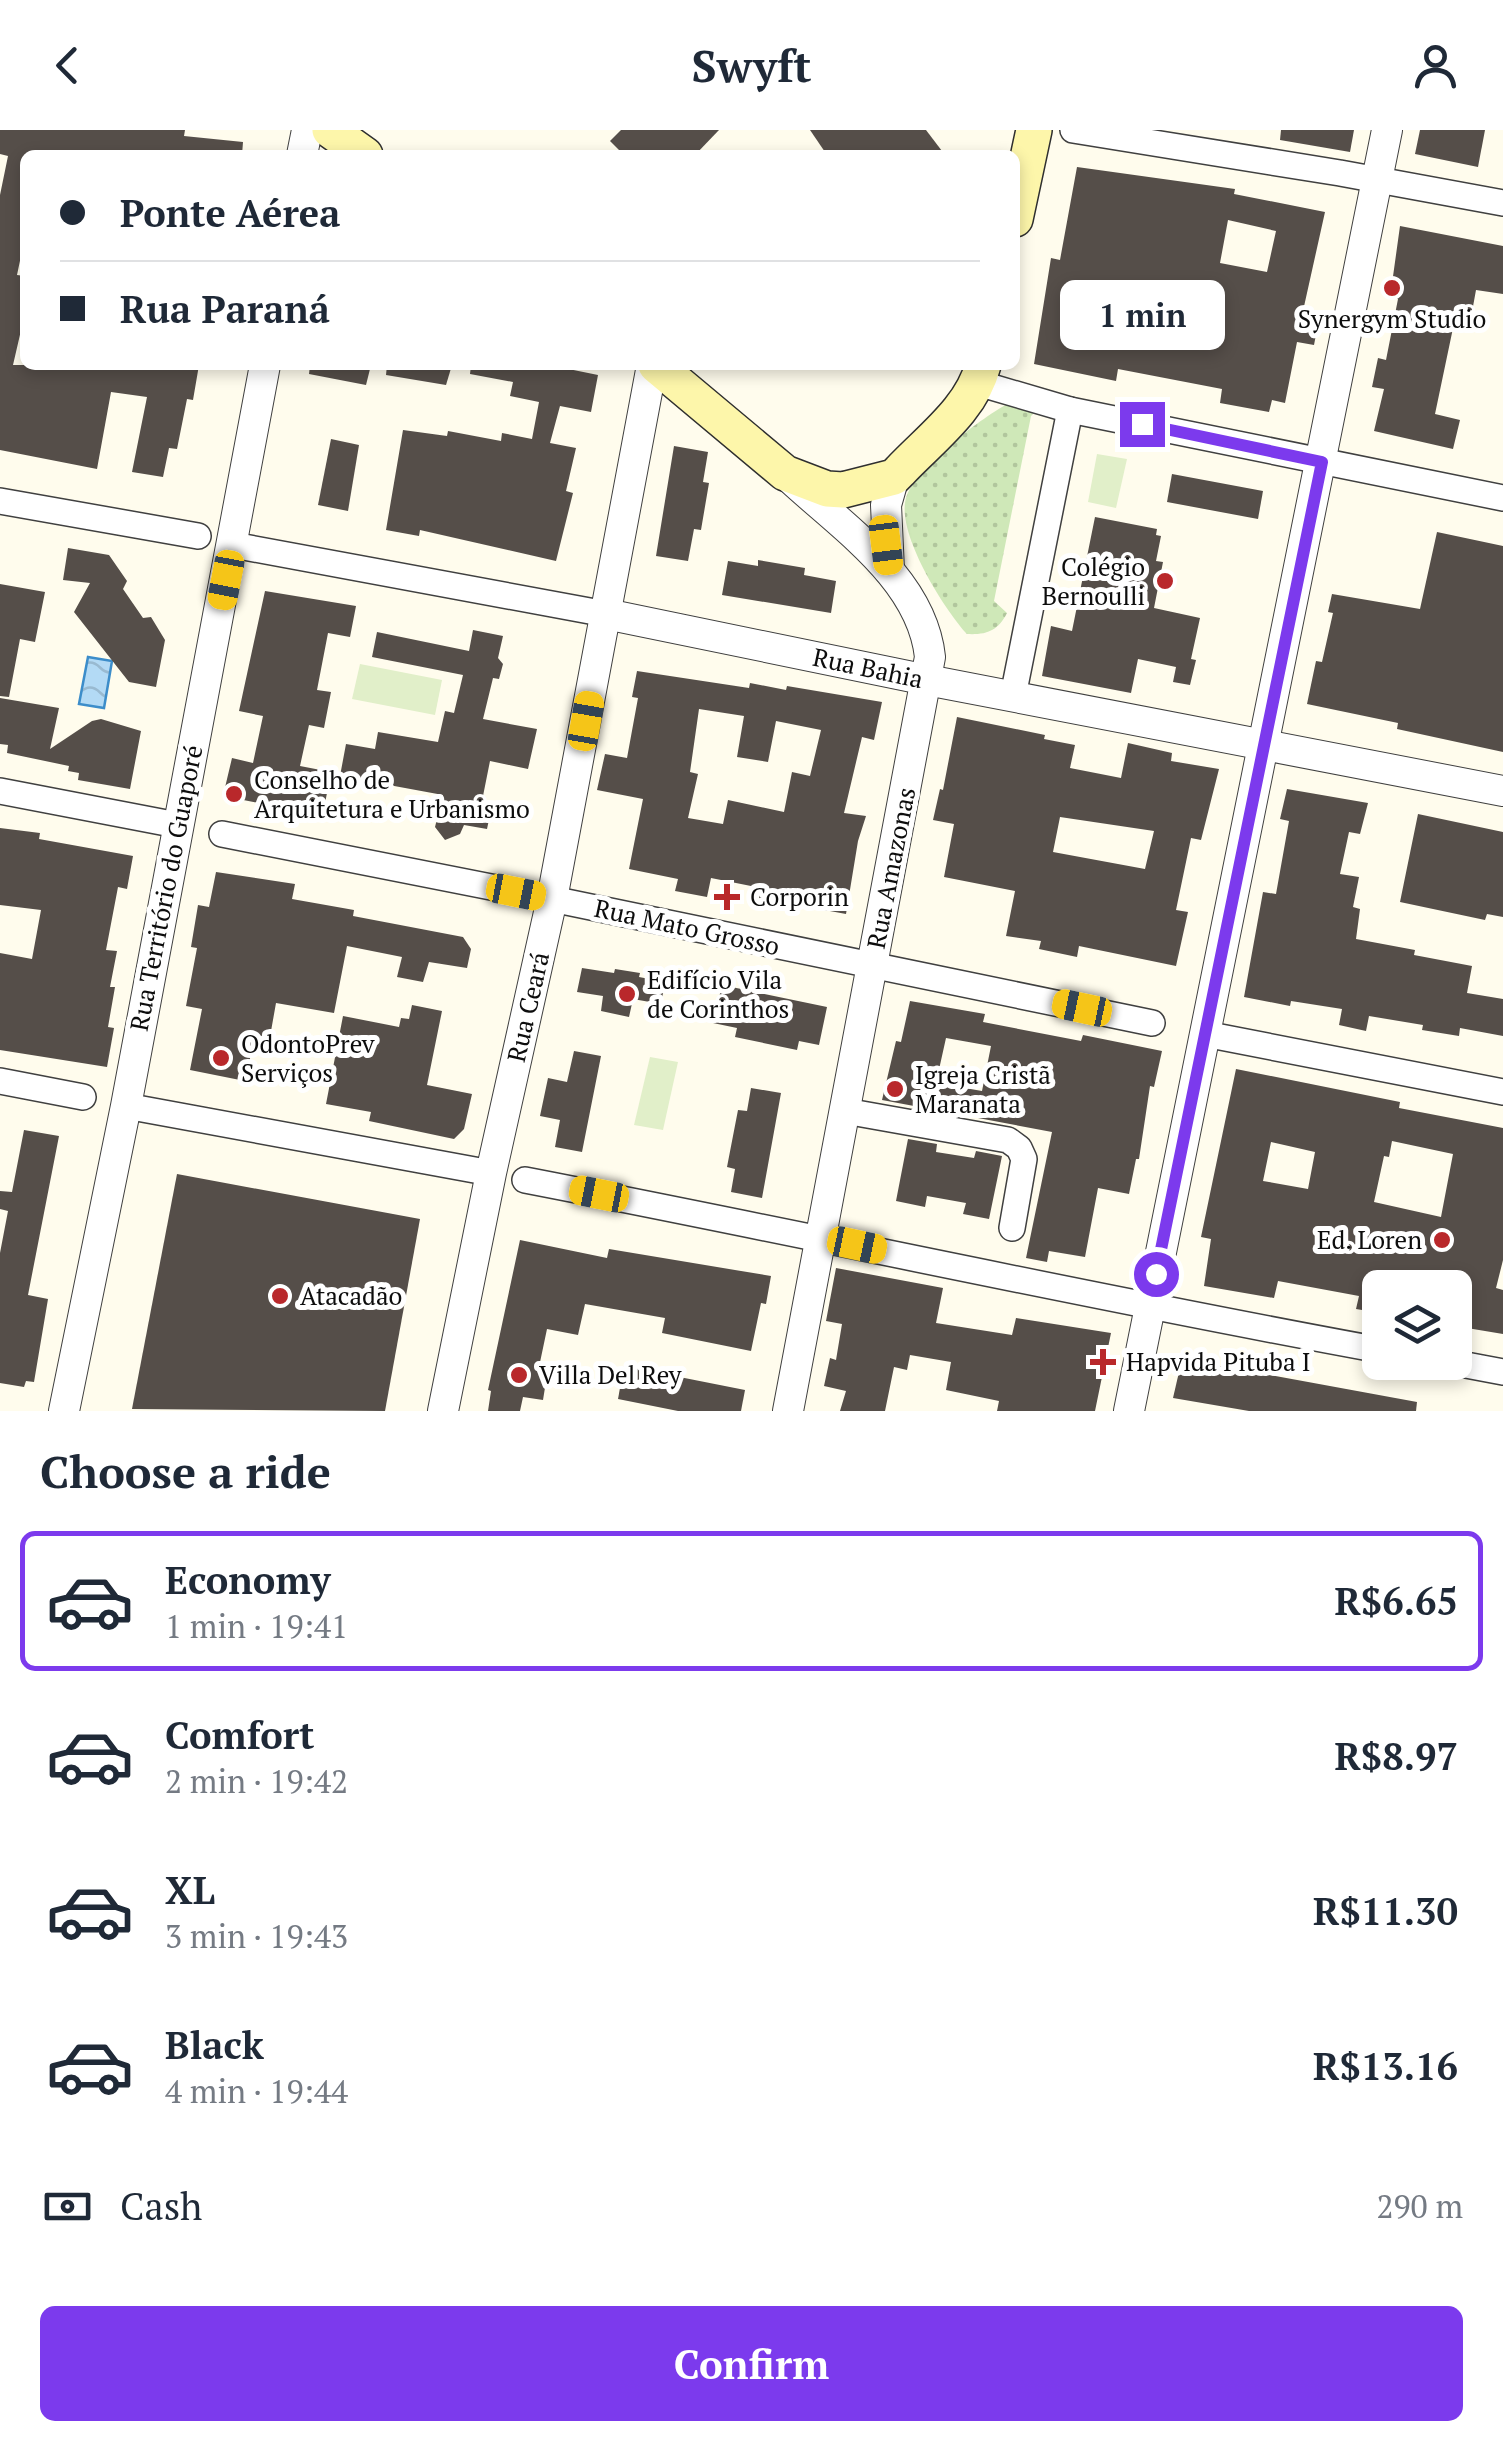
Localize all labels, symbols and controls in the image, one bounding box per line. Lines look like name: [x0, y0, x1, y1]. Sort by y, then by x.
text: Swyft: [692, 35, 811, 95]
icon: back: [40, 38, 95, 93]
icon: person: [1408, 38, 1463, 93]
text: Ponte Aérea: [120, 188, 340, 238]
marker: Synergym Studio: [1381, 277, 1403, 299]
callout: 1 min: [1060, 279, 1224, 349]
text: Rua Paraná: [120, 284, 330, 334]
text: 1 min: [1099, 294, 1186, 336]
place label: Synergym Studio: [1298, 302, 1486, 335]
route end: [1120, 402, 1165, 447]
car: [867, 513, 905, 577]
car: [206, 548, 246, 612]
place label: Colégio Bernoulli: [1042, 550, 1145, 612]
marker: Colégio Bernoulli: [1154, 570, 1176, 592]
street label: Rua Bahia: [810, 640, 927, 695]
car: [566, 689, 606, 753]
street label: Rua Território do Guaporé: [122, 742, 209, 1034]
place label: Conselho de Arquitetura e Urbanismo: [254, 763, 530, 825]
marker: Conselho de Arquitetura e Urbanismo: [223, 783, 245, 805]
street label: Rua Amazonas: [859, 784, 922, 951]
car: [484, 872, 548, 912]
place label: Corporin: [750, 880, 849, 913]
marker: Corporin: [714, 884, 740, 910]
street label: Rua Mato Grosso: [591, 891, 783, 962]
street label: Rua Ceará: [499, 948, 556, 1065]
place label: Edifício Vila de Corinthos: [647, 963, 789, 1025]
marker: Edifício Vila de Corinthos: [616, 983, 638, 1005]
car: [1050, 987, 1114, 1029]
place label: OdontoPrev Serviços: [241, 1027, 375, 1089]
marker: OdontoPrev Serviços: [210, 1047, 232, 1069]
place label: Igreja Cristã Maranata: [915, 1058, 1051, 1120]
marker: Igreja Cristã Maranata: [884, 1078, 906, 1100]
car: [567, 1174, 631, 1214]
place label: Ed. Loren: [1317, 1223, 1422, 1256]
car: [825, 1224, 889, 1266]
marker: Ed. Loren: [1431, 1229, 1453, 1251]
route start: [1134, 1252, 1179, 1297]
map controls: [1362, 1270, 1472, 1380]
button: layers: [1362, 1270, 1472, 1380]
place label: Atacadão: [300, 1279, 402, 1312]
marker: Atacadão: [269, 1285, 291, 1307]
place label: Hapvida Pituba I: [1126, 1345, 1310, 1378]
marker: Hapvida Pituba I: [1090, 1349, 1116, 1375]
place label: Villa Del Rey: [539, 1358, 682, 1391]
marker: Villa Del Rey: [508, 1364, 530, 1386]
text: Choose a ride: [40, 1441, 331, 1501]
text: Economy: [165, 1555, 331, 1605]
icon: car: [45, 1556, 135, 1646]
text: R$6.65: [1334, 1576, 1458, 1626]
text: 1 min · 19:41: [165, 1605, 348, 1647]
text: Comfort: [165, 1710, 314, 1760]
icon: car: [45, 1711, 135, 1801]
text: R$8.97: [1334, 1731, 1458, 1781]
text: 2 min · 19:42: [165, 1760, 348, 1802]
text: XL: [165, 1865, 215, 1915]
icon: car: [45, 1866, 135, 1956]
text: R$11.30: [1313, 1886, 1458, 1936]
text: 3 min · 19:43: [165, 1915, 348, 1957]
text: Black: [165, 2020, 264, 2070]
icon: car: [45, 2021, 135, 2111]
text: R$13.16: [1313, 2041, 1458, 2091]
text: 4 min · 19:44: [165, 2070, 348, 2112]
icon: cash: [40, 2179, 95, 2234]
text: Cash: [120, 2181, 202, 2231]
text: 290 m: [1376, 2185, 1463, 2227]
button: Confirm: [40, 2306, 1463, 2421]

